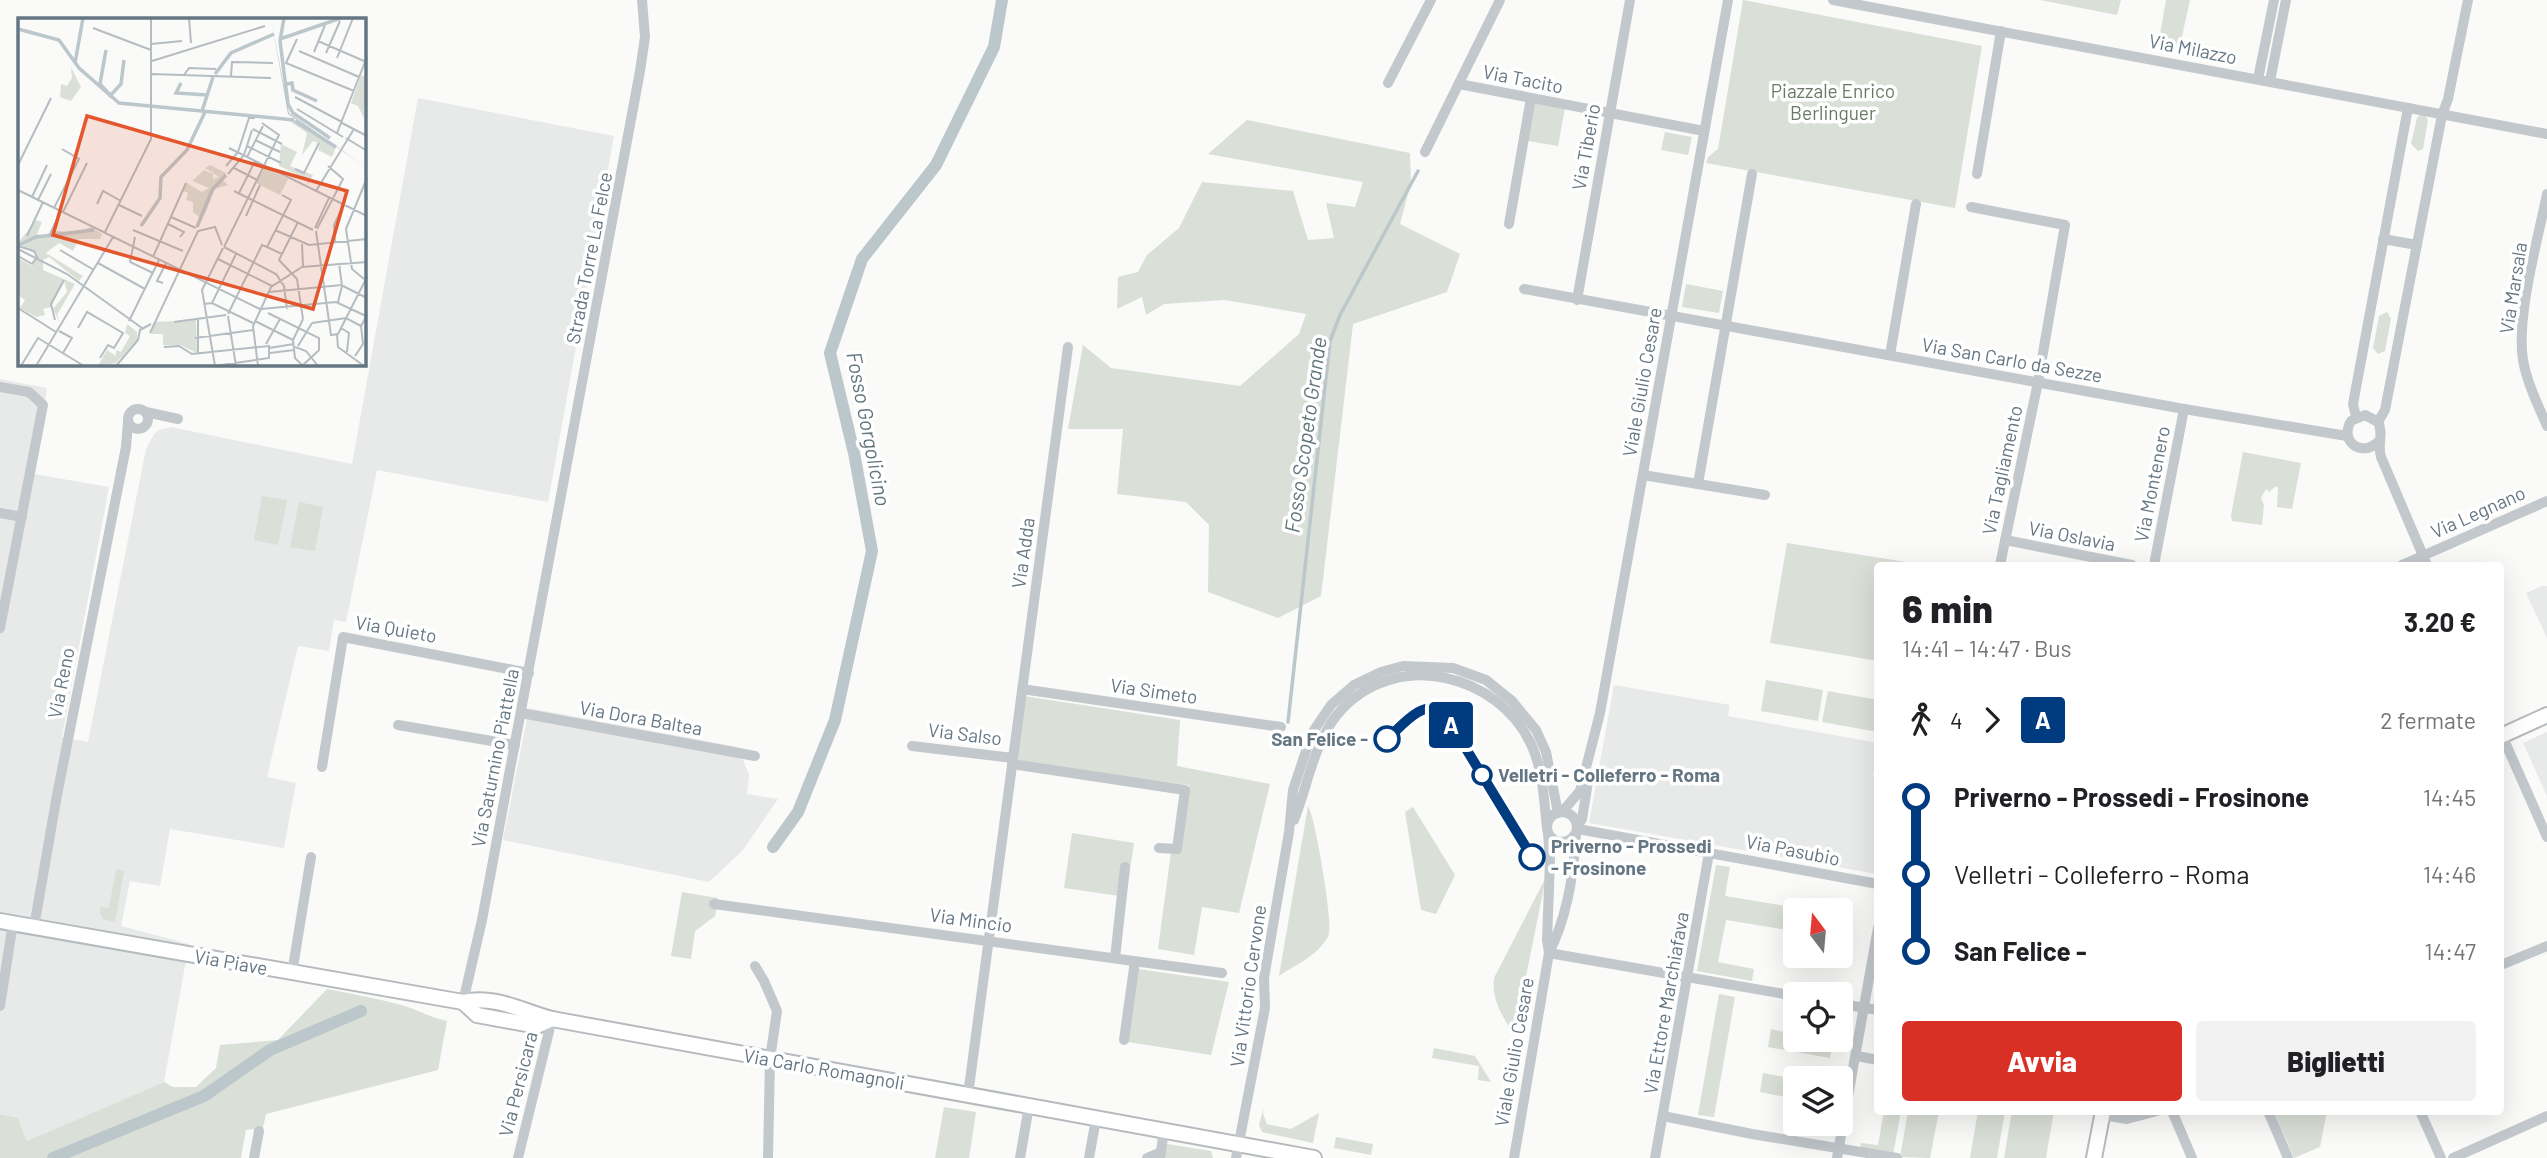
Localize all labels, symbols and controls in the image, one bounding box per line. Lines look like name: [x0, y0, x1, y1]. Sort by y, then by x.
inset map: [18, 18, 366, 366]
street label: Via Milazzo: [2147, 29, 2239, 68]
street label: Via Tacito: [1481, 59, 1565, 98]
park label: Piazzale Enrico Berlinguer: [1771, 79, 1895, 124]
street label: Via Tiberio: [1567, 102, 1604, 192]
street label: Strada Torre La Felce: [561, 170, 616, 346]
street label: Via Marsala: [2494, 240, 2531, 335]
street label: Viale Giulio Cesare: [1617, 305, 1666, 458]
street label: Via San Carlo da Sezze: [1920, 332, 2104, 387]
water label: Fosso Scopeto Grande: [1278, 335, 1331, 534]
water label: Fosso Gorgolicino: [842, 349, 897, 508]
street label: Via Tagliamento: [1977, 403, 2026, 537]
street label: Via Montenero: [2129, 424, 2174, 544]
street label: Via Legnano: [2427, 480, 2529, 543]
street label: Via Adda: [1006, 516, 1039, 590]
street label: Via Oslavia: [2027, 516, 2118, 555]
text: 6 min: [1902, 585, 1993, 631]
text: 3.20 €: [2404, 606, 2476, 637]
street label: Via Quieto: [353, 610, 439, 647]
text: 14:41 – 14:47 · Bus: [1902, 634, 2072, 662]
street label: Via Reno: [42, 646, 79, 720]
street label: Via Saturnino Piattella: [466, 667, 523, 849]
street label: Via Simeto: [1109, 673, 1199, 708]
street label: Via Dora Baltea: [578, 695, 704, 740]
icon: walk: [1902, 701, 1940, 739]
icon: forward: [1973, 701, 2011, 739]
line badge: A: [1428, 702, 1474, 748]
text: A: [2035, 705, 2051, 734]
text: 4: [1950, 706, 1963, 734]
text: 2 fermate: [2380, 706, 2476, 734]
text: A: [1443, 710, 1459, 739]
street label: Via Salso: [927, 718, 1003, 749]
marker: San Felice -: [1374, 726, 1400, 752]
place label: San Felice -: [1271, 727, 1368, 750]
place label: Velletri - Colleferro - Roma: [1498, 763, 1720, 786]
marker: Velletri - Colleferro - Roma: [1472, 765, 1492, 785]
text: Priverno - Prossedi - Frosinone: [1954, 781, 2309, 812]
text: 14:45: [2423, 783, 2476, 811]
street label: Via Pasubio: [1744, 829, 1842, 870]
place label: Priverno - Prossedi - Frosinone: [1551, 834, 1712, 879]
marker: Priverno - Prossedi - Frosinone: [1519, 844, 1545, 870]
text: Velletri - Colleferro - Roma: [1954, 858, 2250, 889]
text: 14:46: [2423, 860, 2476, 888]
north arrow: [1783, 898, 1853, 968]
map controls: [1783, 898, 1853, 1136]
street label: Via Mincio: [928, 902, 1014, 937]
street label: Via Vittorio Cervone: [1225, 903, 1270, 1069]
street label: Via Ettore Marchiafava: [1638, 910, 1693, 1096]
text: San Felice -: [1954, 935, 2087, 966]
text: 14:47: [2425, 937, 2476, 965]
street label: Via Piave: [193, 944, 270, 979]
street label: Viale Giulio Cesare: [1489, 975, 1538, 1128]
button: locate: [1783, 982, 1853, 1052]
button: Avvia: [1902, 1021, 2182, 1101]
button: Biglietti: [2196, 1021, 2476, 1101]
street label: Via Persicara: [493, 1029, 542, 1139]
street label: Via Carlo Romagnoli: [742, 1043, 906, 1094]
button: layers: [1783, 1066, 1853, 1136]

